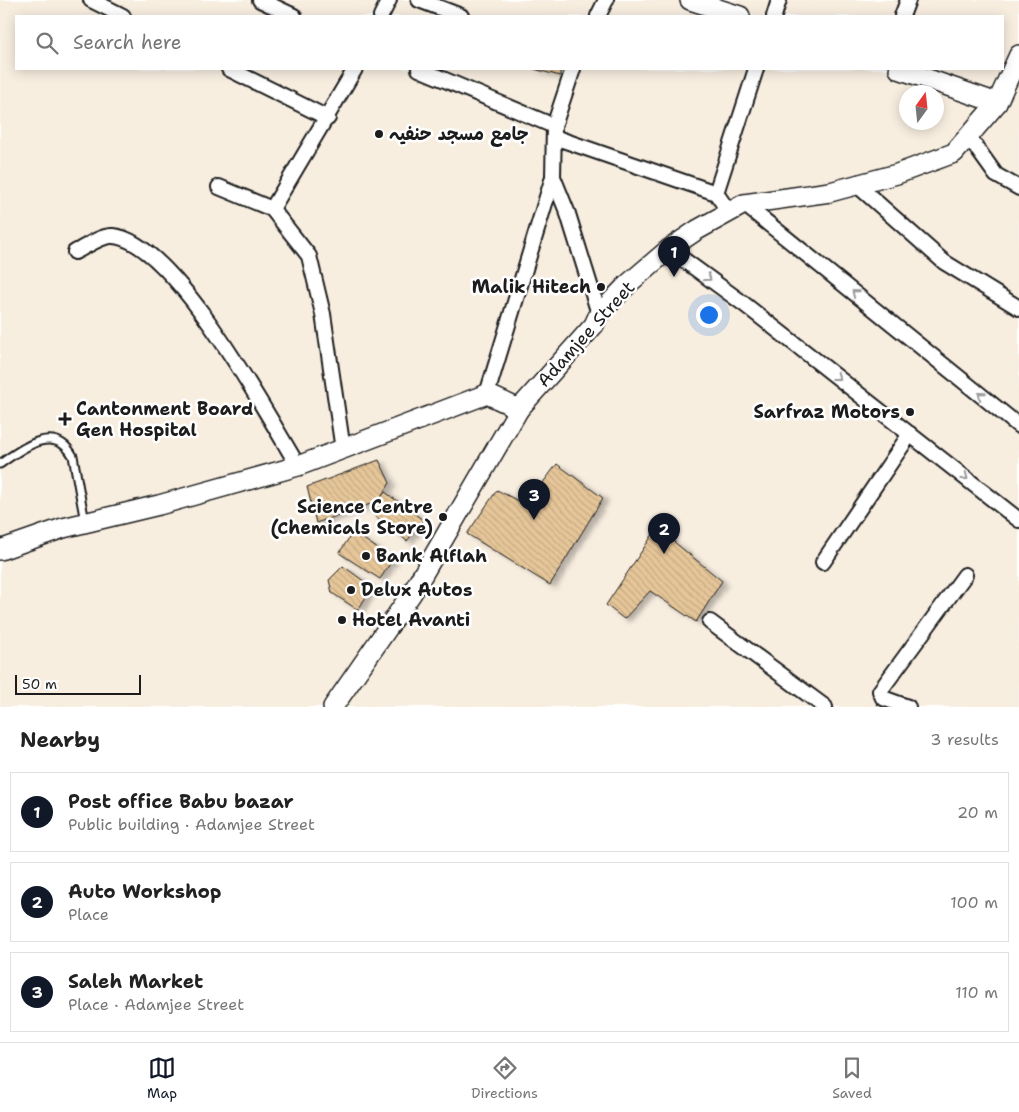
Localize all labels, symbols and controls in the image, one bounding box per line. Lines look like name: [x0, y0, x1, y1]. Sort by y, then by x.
search box: [15, 15, 1004, 70]
icon: search: [33, 29, 61, 57]
text: Search here: [73, 30, 182, 55]
north arrow: [899, 85, 944, 130]
place label: جامع مسجد حنفیہ: [389, 122, 529, 147]
marker: جامع مسجد حنفیہ: [373, 128, 385, 140]
pin: 1: [658, 236, 690, 277]
one-way arrow: [702, 272, 712, 281]
place label: Malik Hitech: [472, 275, 591, 299]
street label: Adamjee Street: [532, 276, 640, 392]
marker: Malik Hitech: [595, 281, 607, 293]
one-way arrow: [851, 290, 860, 299]
your location: [696, 302, 722, 328]
one-way arrow: [831, 371, 841, 380]
one-way arrow: [978, 393, 987, 401]
place label: Cantonment Board Gen Hospital: [76, 397, 253, 442]
place label: Sarfraz Motors: [754, 400, 900, 424]
marker: Sarfraz Motors: [904, 406, 916, 418]
marker: Cantonment Board Gen Hospital: [58, 412, 72, 426]
one-way arrow: [959, 471, 969, 480]
pin: 3: [518, 479, 550, 520]
place label: Science Centre (Chemicals Store): [270, 495, 433, 540]
marker: Science Centre (Chemicals Store): [437, 511, 449, 523]
pin: 2: [648, 513, 680, 554]
place label: Bank Alflah: [376, 544, 487, 568]
marker: Bank Alflah: [360, 550, 372, 562]
place label: Delux Autos: [361, 578, 472, 602]
marker: Delux Autos: [345, 584, 357, 596]
place label: Hotel Avanti: [352, 608, 470, 632]
marker: Hotel Avanti: [336, 614, 348, 626]
scale bar: [15, 672, 141, 695]
text: 50 m: [22, 675, 57, 693]
text: Nearby: [20, 726, 100, 754]
text: 3 results: [930, 729, 999, 750]
text: Post office Babu bazar: [68, 789, 294, 814]
text: 1: [33, 802, 41, 823]
text: 20 m: [957, 802, 998, 823]
text: Public building · Adamjee Street: [68, 814, 315, 835]
text: Auto Workshop: [68, 879, 221, 904]
text: 2: [31, 892, 43, 913]
text: 100 m: [950, 892, 998, 913]
text: Place: [68, 904, 109, 925]
text: Saleh Market: [68, 969, 203, 994]
text: 3: [31, 982, 43, 1003]
text: 110 m: [955, 982, 998, 1003]
text: Place · Adamjee Street: [68, 994, 244, 1015]
tab: Map: [147, 1054, 177, 1102]
tab: Directions: [471, 1054, 538, 1102]
tab: Saved: [832, 1054, 872, 1102]

